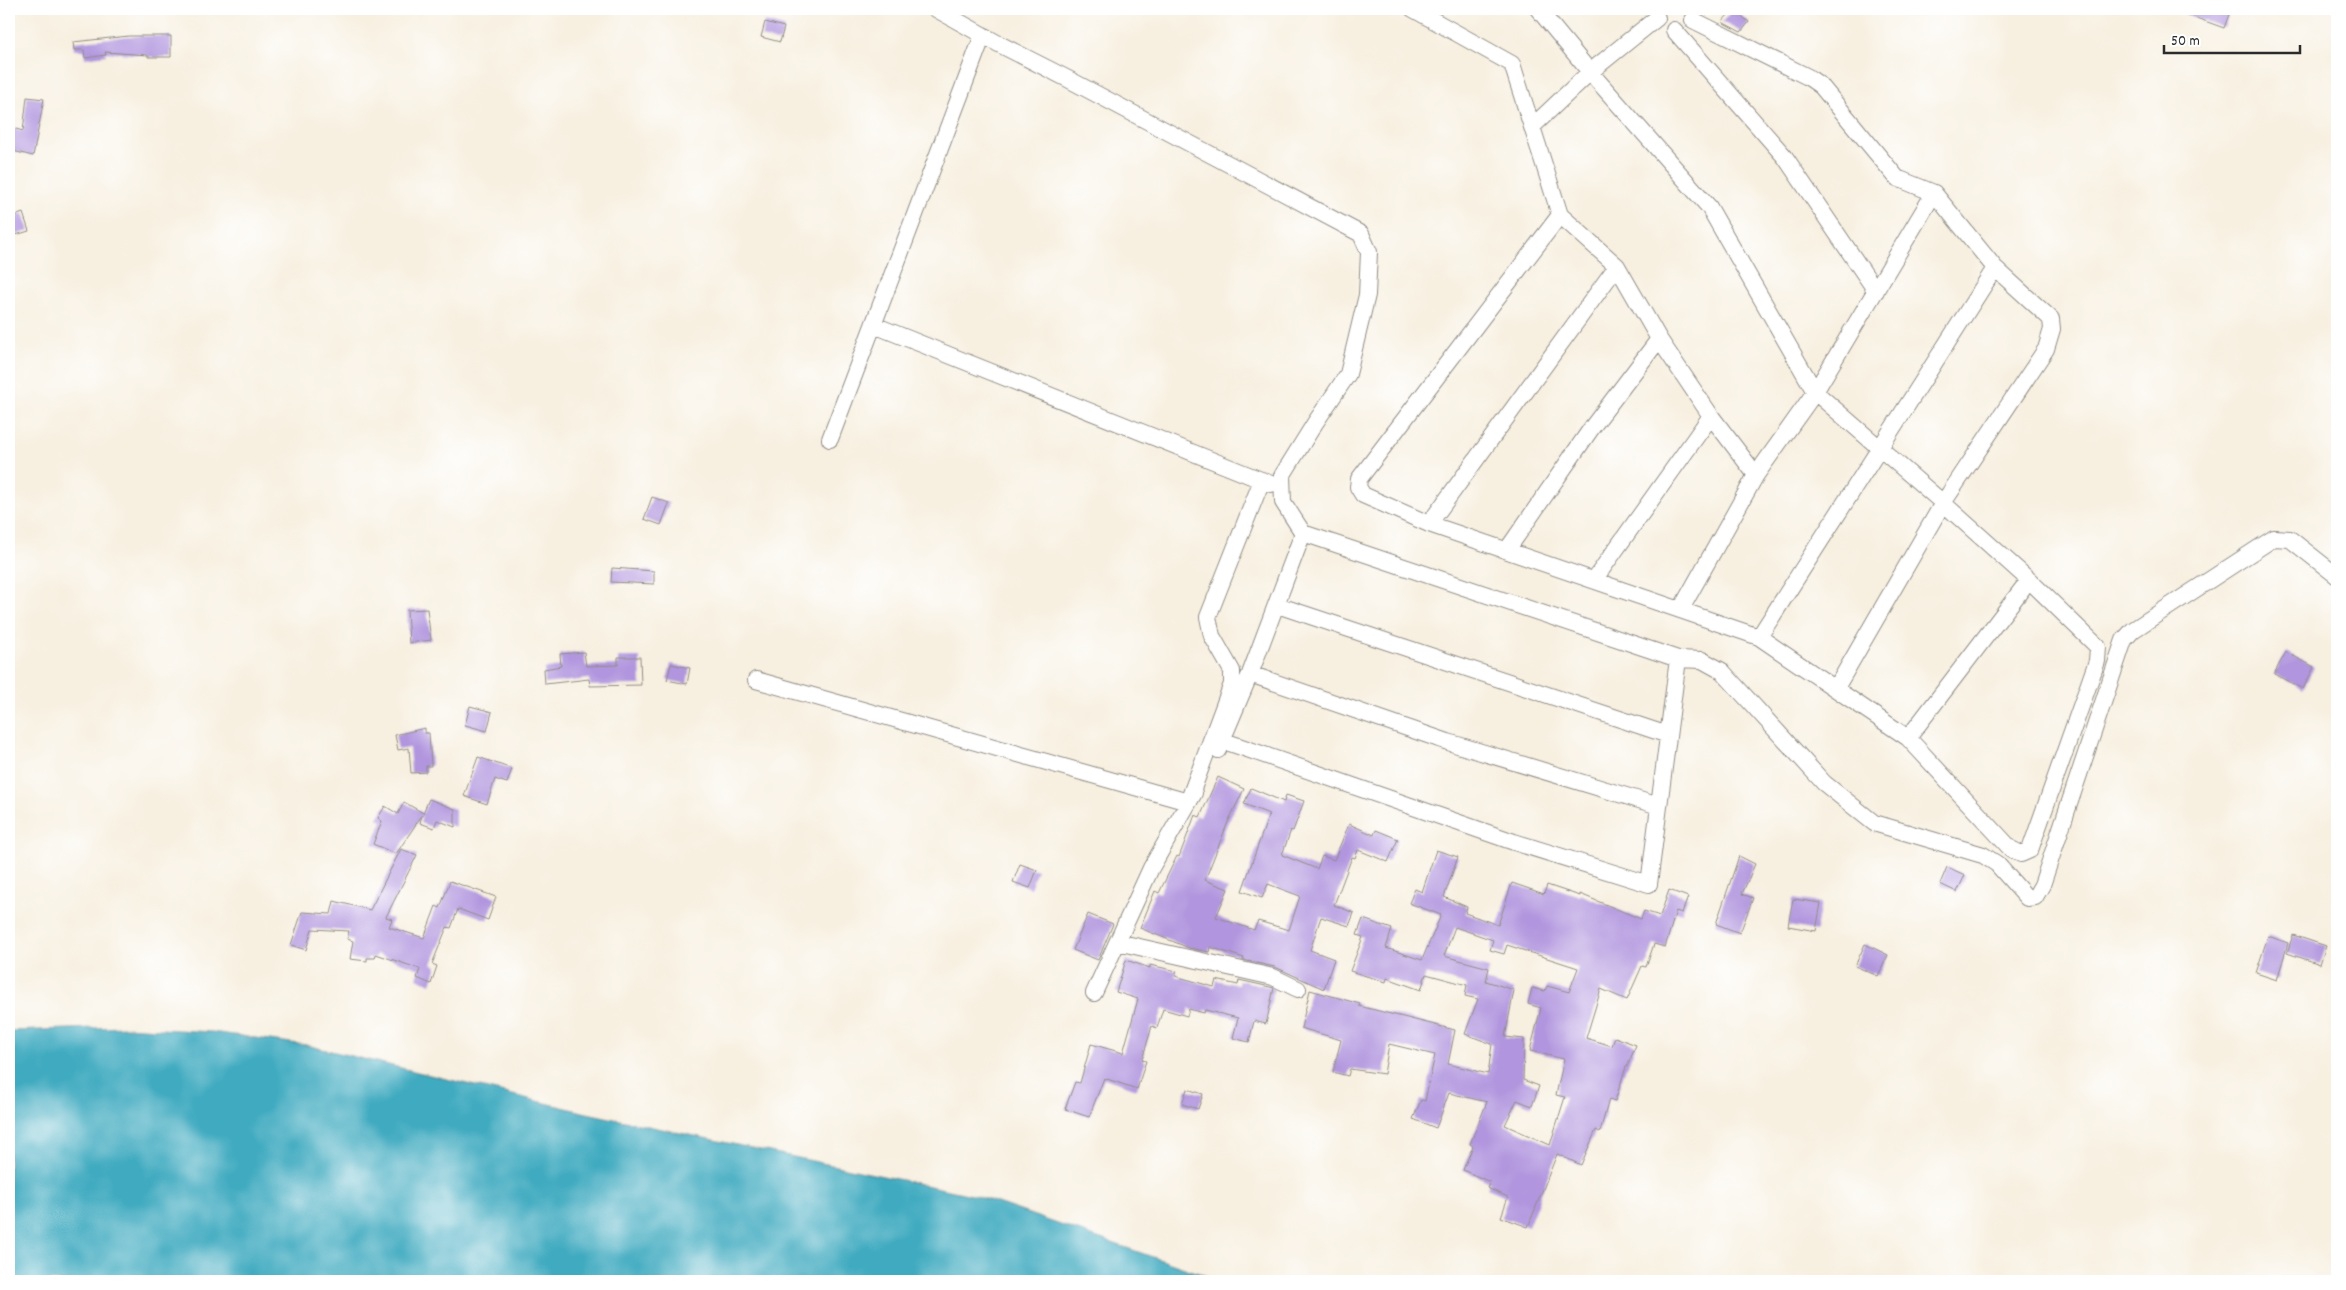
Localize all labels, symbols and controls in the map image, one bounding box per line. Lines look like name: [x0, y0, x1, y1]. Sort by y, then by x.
scale bar: [2164, 22, 2300, 54]
text: 50 m: [2171, 31, 2200, 53]

